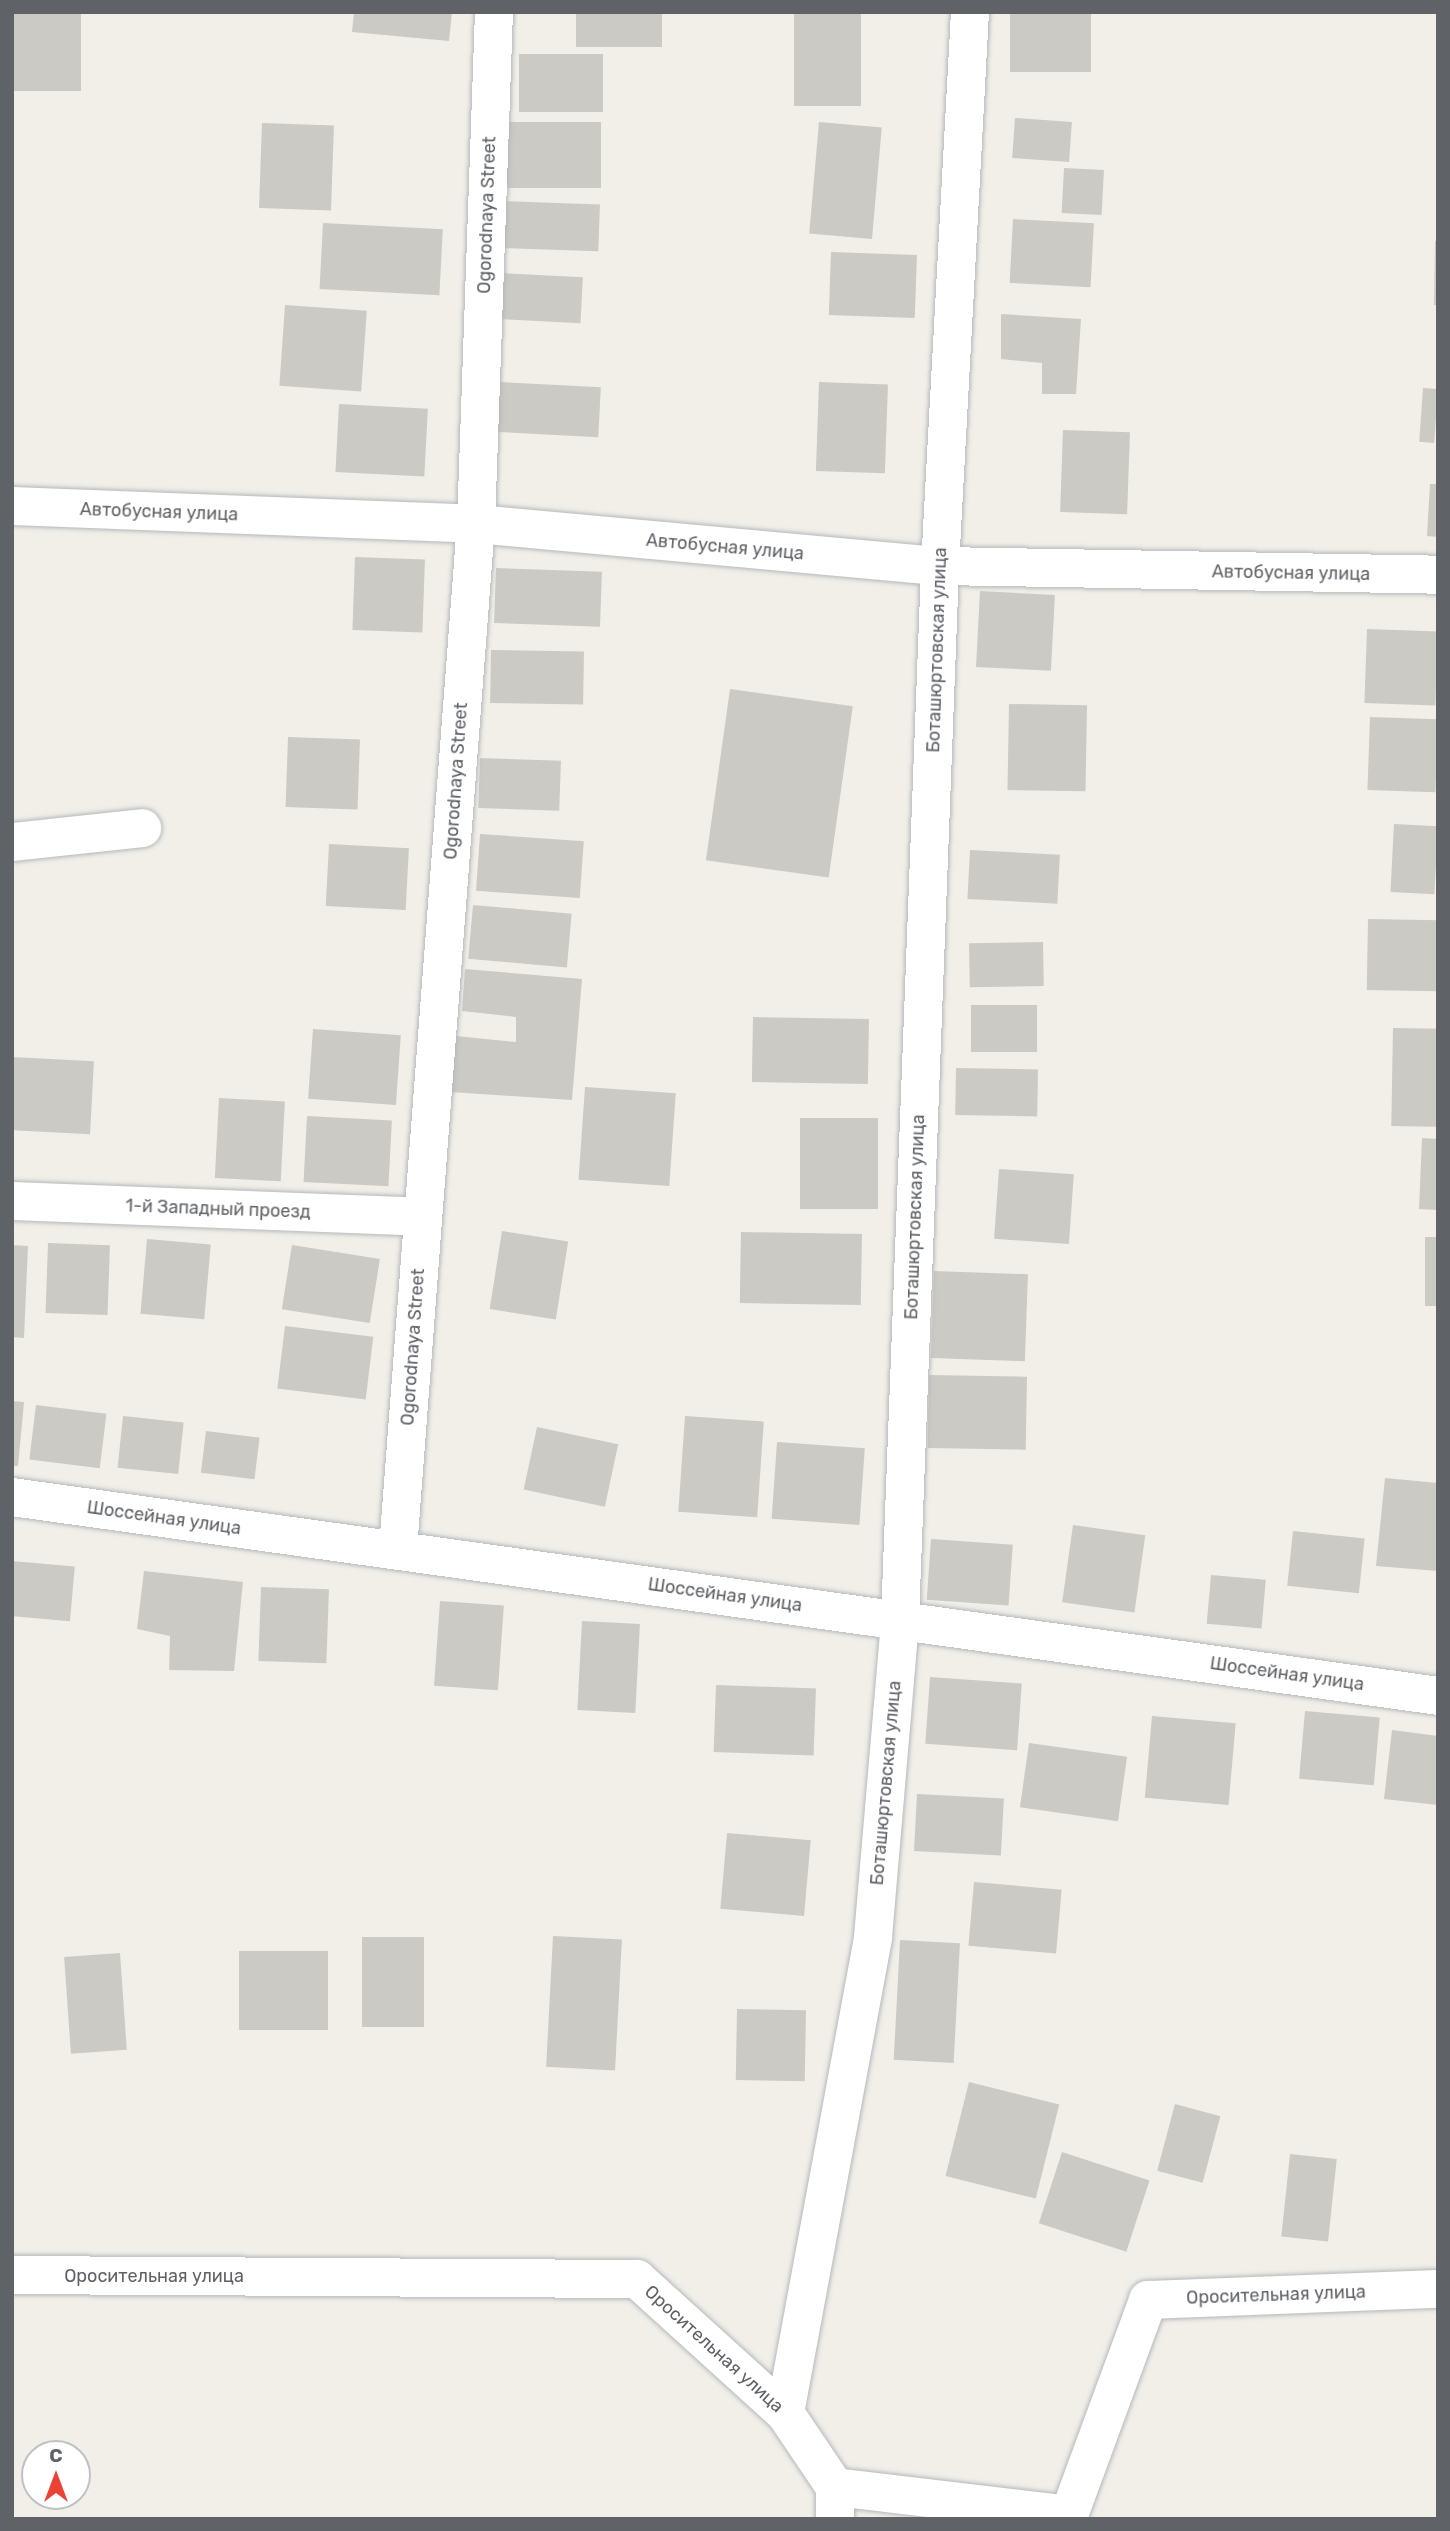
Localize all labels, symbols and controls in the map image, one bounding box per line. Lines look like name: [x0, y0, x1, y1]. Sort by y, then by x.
street label: Ogorodnaya Street: [473, 136, 501, 294]
street label: Автобусная улица: [79, 498, 239, 526]
street label: Автобусная улица: [645, 529, 805, 565]
street label: Боташюртовская улица: [923, 547, 951, 753]
street label: Автобусная улица: [1212, 561, 1370, 585]
street label: Ogorodnaya Street: [440, 702, 472, 860]
street label: Боташюртовская улица: [901, 1114, 929, 1320]
street label: 1-й Западный проезд: [125, 1195, 311, 1223]
street label: Ogorodnaya Street: [397, 1268, 429, 1426]
street label: Шоссейная улица: [86, 1496, 242, 1540]
street label: Шоссейная улица: [647, 1573, 803, 1617]
street label: Шоссейная улица: [1209, 1652, 1365, 1696]
street label: Боташюртовская улица: [866, 1680, 906, 1886]
street label: Оросительная улица: [64, 2265, 244, 2287]
street label: Оросительная улица: [640, 2281, 788, 2417]
street label: Оросительная улица: [1186, 2281, 1366, 2309]
north arrow: [21, 2440, 91, 2510]
text: С: [49, 2444, 63, 2467]

